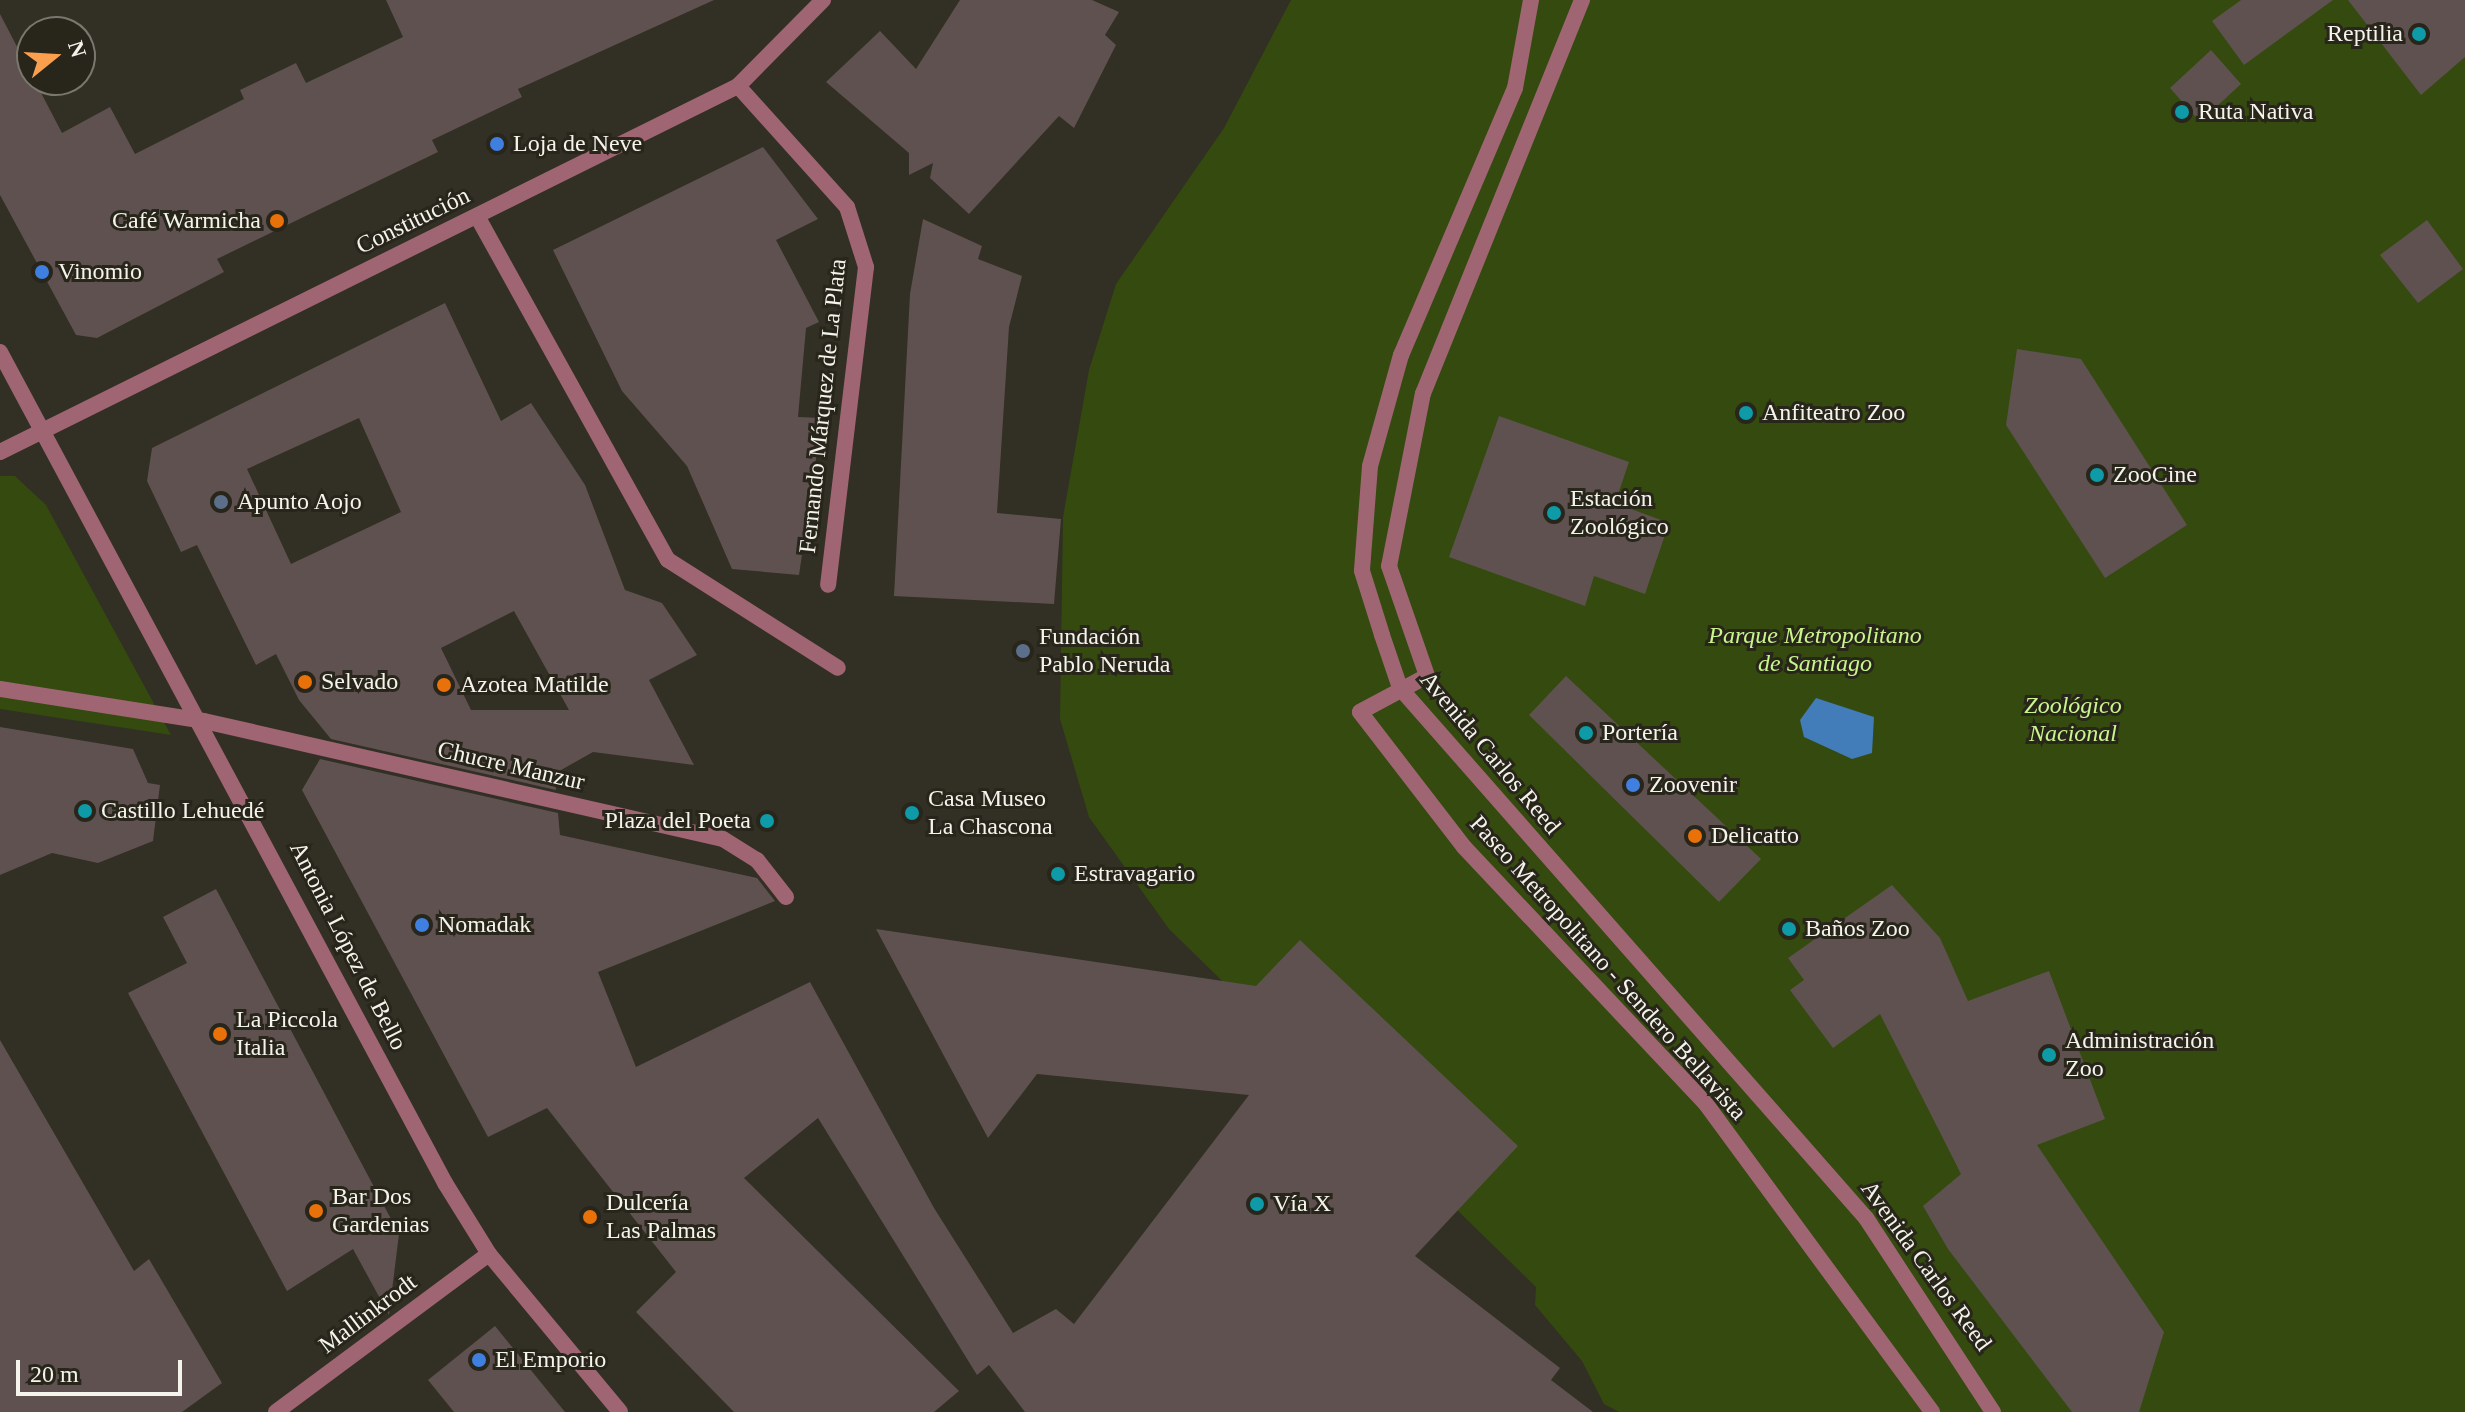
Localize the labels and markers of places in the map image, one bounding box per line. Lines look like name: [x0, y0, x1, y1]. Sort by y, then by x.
place label: Reptilia: [2327, 20, 2403, 48]
marker: Reptilia: [2410, 25, 2428, 43]
place label: Ruta Nativa: [2198, 98, 2313, 126]
marker: Ruta Nativa: [2173, 103, 2191, 121]
place label: Loja de Neve: [513, 130, 642, 158]
marker: Loja de Neve: [488, 135, 506, 153]
place label: Café Warmicha: [112, 207, 261, 235]
marker: Café Warmicha: [268, 212, 286, 230]
place label: Vinomio: [58, 258, 142, 286]
marker: Vinomio: [33, 263, 51, 281]
place label: Anfiteatro Zoo: [1762, 399, 1905, 427]
marker: Anfiteatro Zoo: [1737, 404, 1755, 422]
place label: ZooCine: [2113, 461, 2197, 489]
marker: ZooCine: [2088, 466, 2106, 484]
place label: Estación Zoológico: [1570, 485, 1669, 541]
place label: Apunto Aojo: [237, 488, 363, 516]
marker: Apunto Aojo: [212, 493, 230, 511]
marker: Estación Zoológico: [1545, 504, 1563, 522]
place label: Fundación Pablo Neruda: [1039, 623, 1170, 679]
marker: Fundación Pablo Neruda: [1014, 642, 1032, 660]
place label: Selvado: [321, 668, 398, 696]
place label: Azotea Matilde: [460, 671, 609, 699]
marker: Selvado: [296, 673, 314, 691]
marker: Azotea Matilde: [435, 676, 453, 694]
place label: Portería: [1602, 719, 1678, 747]
marker: Portería: [1577, 724, 1595, 742]
place label: Zoovenir: [1649, 771, 1737, 799]
marker: Zoovenir: [1624, 776, 1642, 794]
place label: Casa Museo La Chascona: [928, 785, 1053, 841]
place label: Castillo Lehuedé: [101, 797, 264, 825]
marker: Castillo Lehuedé: [76, 802, 94, 820]
marker: Casa Museo La Chascona: [903, 804, 921, 822]
place label: Plaza del Poeta: [604, 807, 751, 835]
marker: Plaza del Poeta: [758, 812, 776, 830]
place label: Delicatto: [1711, 822, 1799, 850]
marker: Delicatto: [1686, 827, 1704, 845]
place label: Estravagario: [1074, 860, 1195, 888]
marker: Estravagario: [1049, 865, 1067, 883]
place label: Nomadak: [438, 911, 531, 939]
place label: Baños Zoo: [1805, 915, 1910, 943]
marker: Nomadak: [413, 916, 431, 934]
marker: Baños Zoo: [1780, 920, 1798, 938]
place label: La Piccola Italia: [236, 1006, 338, 1062]
marker: La Piccola Italia: [211, 1025, 229, 1043]
place label: Administración Zoo: [2065, 1027, 2214, 1083]
marker: Administración Zoo: [2040, 1046, 2058, 1064]
place label: Bar Dos Gardenias: [332, 1183, 429, 1239]
place label: Dulcería Las Palmas: [606, 1189, 716, 1245]
place label: Vía X: [1273, 1190, 1331, 1218]
marker: Vía X: [1248, 1195, 1266, 1213]
marker: Bar Dos Gardenias: [307, 1202, 325, 1220]
marker: Dulcería Las Palmas: [581, 1208, 599, 1226]
place label: El Emporio: [495, 1346, 606, 1374]
marker: El Emporio: [470, 1351, 488, 1369]

